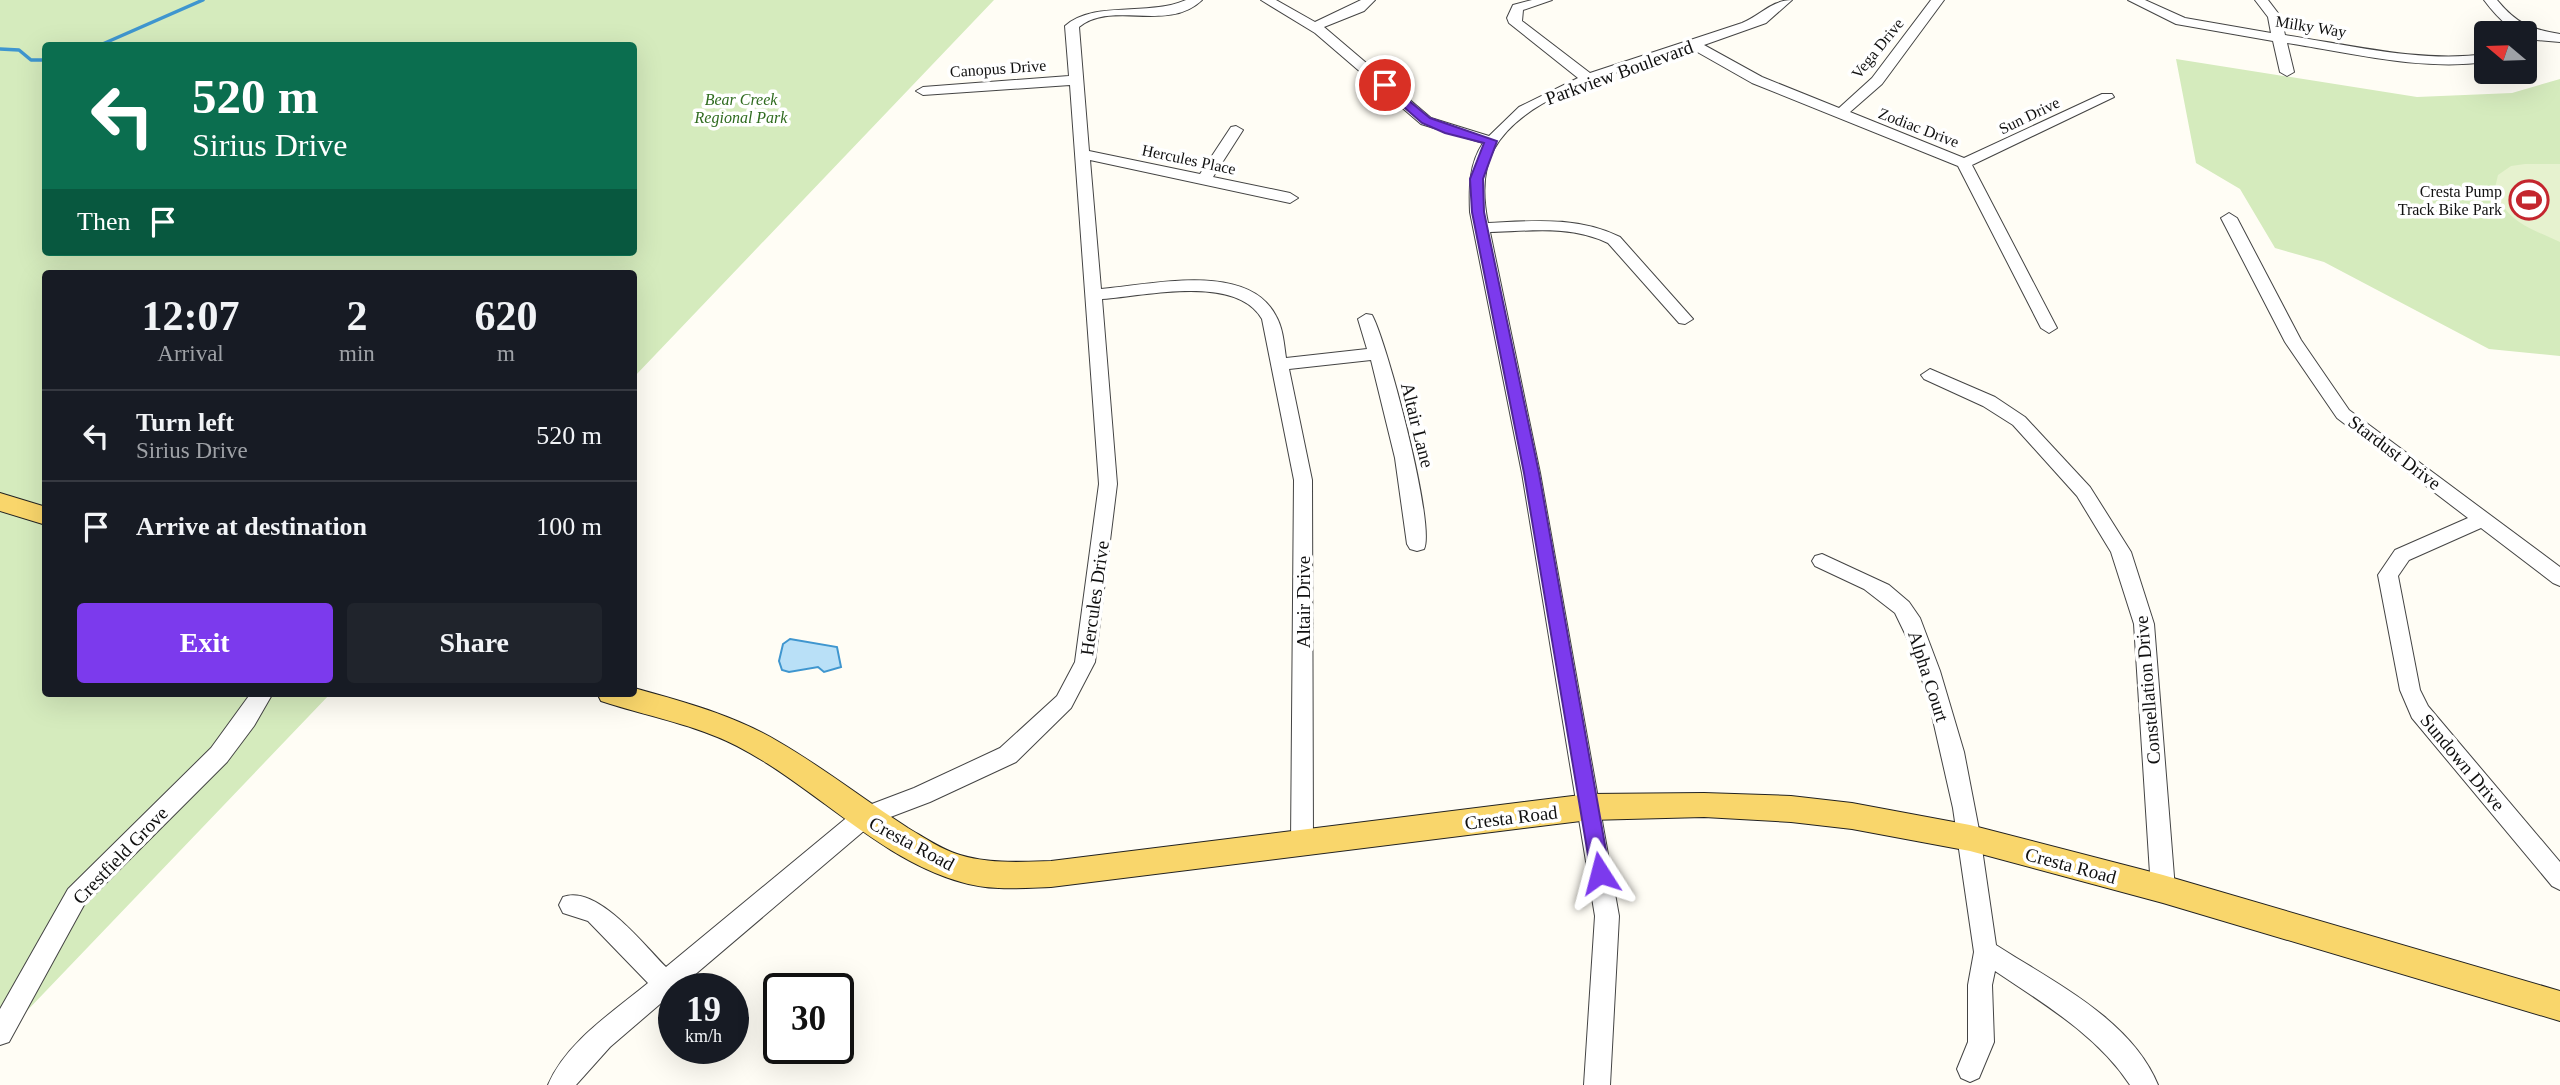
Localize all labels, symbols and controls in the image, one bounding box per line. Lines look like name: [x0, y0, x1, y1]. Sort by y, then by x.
street label: Milky Way: [2274, 12, 2348, 41]
street label: Vega Drive: [1848, 15, 1908, 82]
north arrow: [2474, 21, 2538, 84]
map controls: [2474, 21, 2537, 84]
street label: Parkview Boulevard: [1542, 36, 1696, 109]
pin: [1355, 55, 1415, 115]
street label: Canopus Drive: [949, 57, 1047, 81]
icon: arrive: [1366, 66, 1404, 104]
text: 520 m: [192, 69, 319, 124]
icon: left: [77, 70, 168, 161]
park label: Bear Creek Regional Park: [694, 91, 788, 127]
street label: Sun Drive: [1996, 93, 2062, 137]
street label: Zodiac Drive: [1876, 104, 1961, 151]
text: Sirius Drive: [192, 127, 348, 163]
street label: Hercules Place: [1140, 141, 1237, 178]
sports icon: Cresta Pump Track Bike Park: [2508, 179, 2550, 221]
place label: Cresta Pump Track Bike Park: [2398, 183, 2502, 218]
icon: arrive: [144, 203, 182, 241]
text: Then: [77, 207, 130, 236]
text: 12:07: [142, 293, 240, 339]
text: 2: [346, 293, 367, 339]
text: 620: [474, 293, 537, 339]
text: Arrival: [157, 341, 224, 366]
text: min: [339, 341, 375, 366]
text: m: [497, 341, 515, 366]
street label: Altair Lane: [1397, 380, 1438, 470]
text: Turn left: [136, 408, 234, 437]
street label: Stardust Drive: [2344, 411, 2445, 494]
icon: left: [77, 417, 115, 455]
text: 520 m: [536, 421, 602, 450]
text: Sirius Drive: [136, 438, 248, 463]
icon: arrive: [77, 508, 115, 546]
text: Arrive at destination: [136, 512, 367, 541]
text: 100 m: [536, 512, 602, 541]
street label: Hercules Drive: [1076, 539, 1113, 657]
street label: Altair Drive: [1293, 556, 1314, 648]
button: Exit: [77, 603, 333, 683]
button: Share: [347, 603, 602, 683]
street label: Constellation Drive: [2131, 615, 2164, 765]
street label: Alpha Court: [1904, 628, 1953, 725]
street label: Sundown Drive: [2416, 710, 2509, 815]
street label: Cresta Road: [1463, 801, 1559, 834]
street label: Crestfield Grove: [69, 802, 172, 908]
street label: Cresta Road: [866, 812, 958, 875]
position arrow: [1563, 836, 1637, 910]
street label: Cresta Road: [2023, 843, 2119, 888]
speed limit sign: 30: [763, 973, 854, 1064]
text: 19: [686, 990, 721, 1029]
text: km/h: [685, 1026, 722, 1046]

